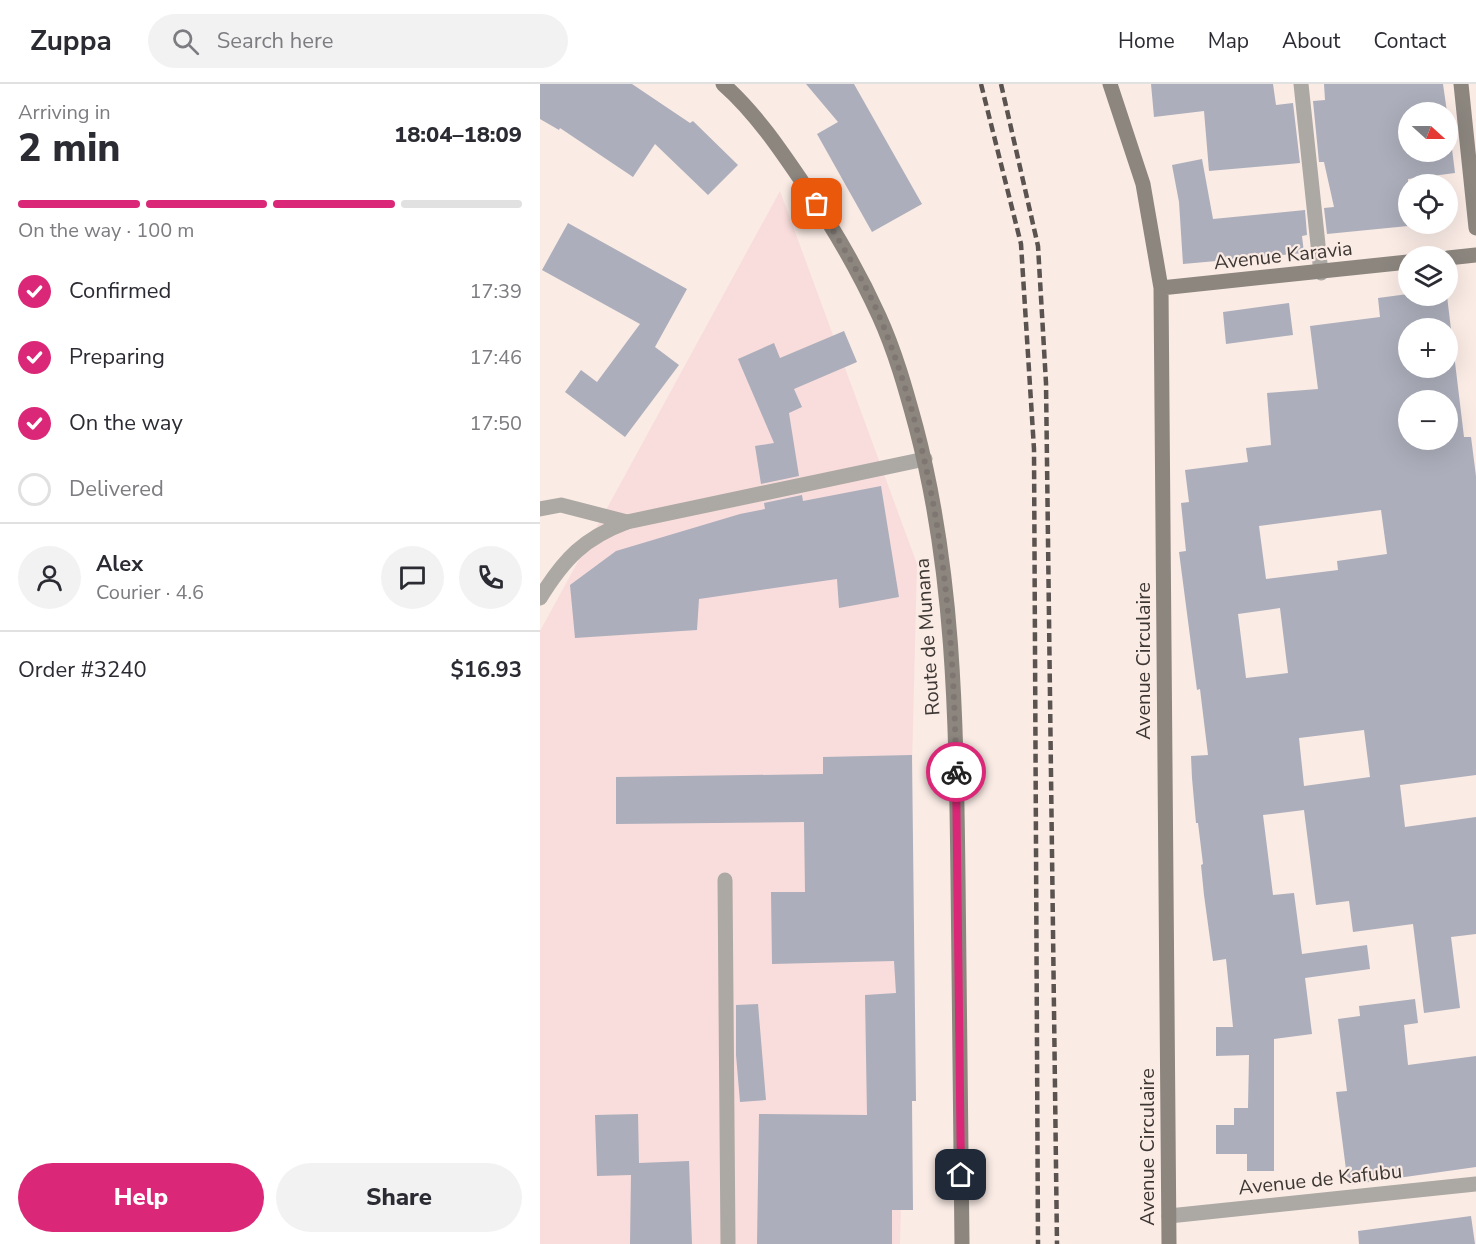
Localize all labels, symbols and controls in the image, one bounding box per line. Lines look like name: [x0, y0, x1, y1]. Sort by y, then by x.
search box: [148, 14, 568, 68]
text: Zuppa: [30, 22, 112, 60]
icon: search: [169, 25, 202, 58]
text: Search here: [217, 26, 333, 56]
text: Home: [1118, 27, 1175, 55]
text: Map: [1208, 27, 1249, 55]
text: About: [1282, 27, 1340, 55]
text: Contact: [1373, 27, 1446, 55]
text: Arriving in: [18, 99, 111, 126]
north arrow: [1398, 102, 1458, 162]
map controls: [1398, 102, 1458, 450]
text: 18:04–18:09: [394, 120, 522, 150]
text: 2 min: [18, 122, 121, 175]
button: locate: [1398, 174, 1458, 234]
pin: [791, 178, 842, 229]
icon: bag: [800, 187, 833, 220]
text: On the way · 100 m: [18, 217, 194, 244]
street label: Avenue Karavia: [1212, 235, 1354, 276]
button: layers: [1398, 246, 1458, 306]
icon: check: [18, 275, 51, 308]
text: Confirmed: [69, 276, 171, 306]
text: 17:39: [469, 278, 522, 305]
button: +: [1398, 318, 1458, 378]
icon: check: [18, 341, 51, 374]
text: Preparing: [69, 342, 165, 372]
text: 17:46: [469, 344, 522, 371]
button: −: [1398, 390, 1458, 450]
icon: check: [18, 407, 51, 440]
text: On the way: [69, 408, 183, 438]
text: 17:50: [469, 410, 522, 437]
text: Delivered: [69, 474, 164, 504]
button: person: [18, 546, 81, 609]
button: chat: [381, 546, 444, 609]
button: phone: [459, 546, 522, 609]
text: Alex: [96, 549, 143, 579]
street label: Route de Munana: [909, 557, 946, 717]
text: Courier · 4.6: [96, 579, 204, 606]
street label: Avenue Circulaire: [1130, 582, 1157, 740]
text: Order #3240: [18, 655, 147, 685]
text: $16.93: [451, 655, 522, 685]
courier: [926, 742, 986, 802]
icon: bike: [940, 756, 973, 789]
street label: Avenue Circulaire: [1134, 1068, 1161, 1226]
pin: [935, 1149, 986, 1200]
street label: Avenue de Kafubu: [1237, 1157, 1403, 1202]
icon: home: [944, 1158, 977, 1191]
button: Help: [18, 1163, 264, 1232]
button: Share: [276, 1163, 522, 1232]

